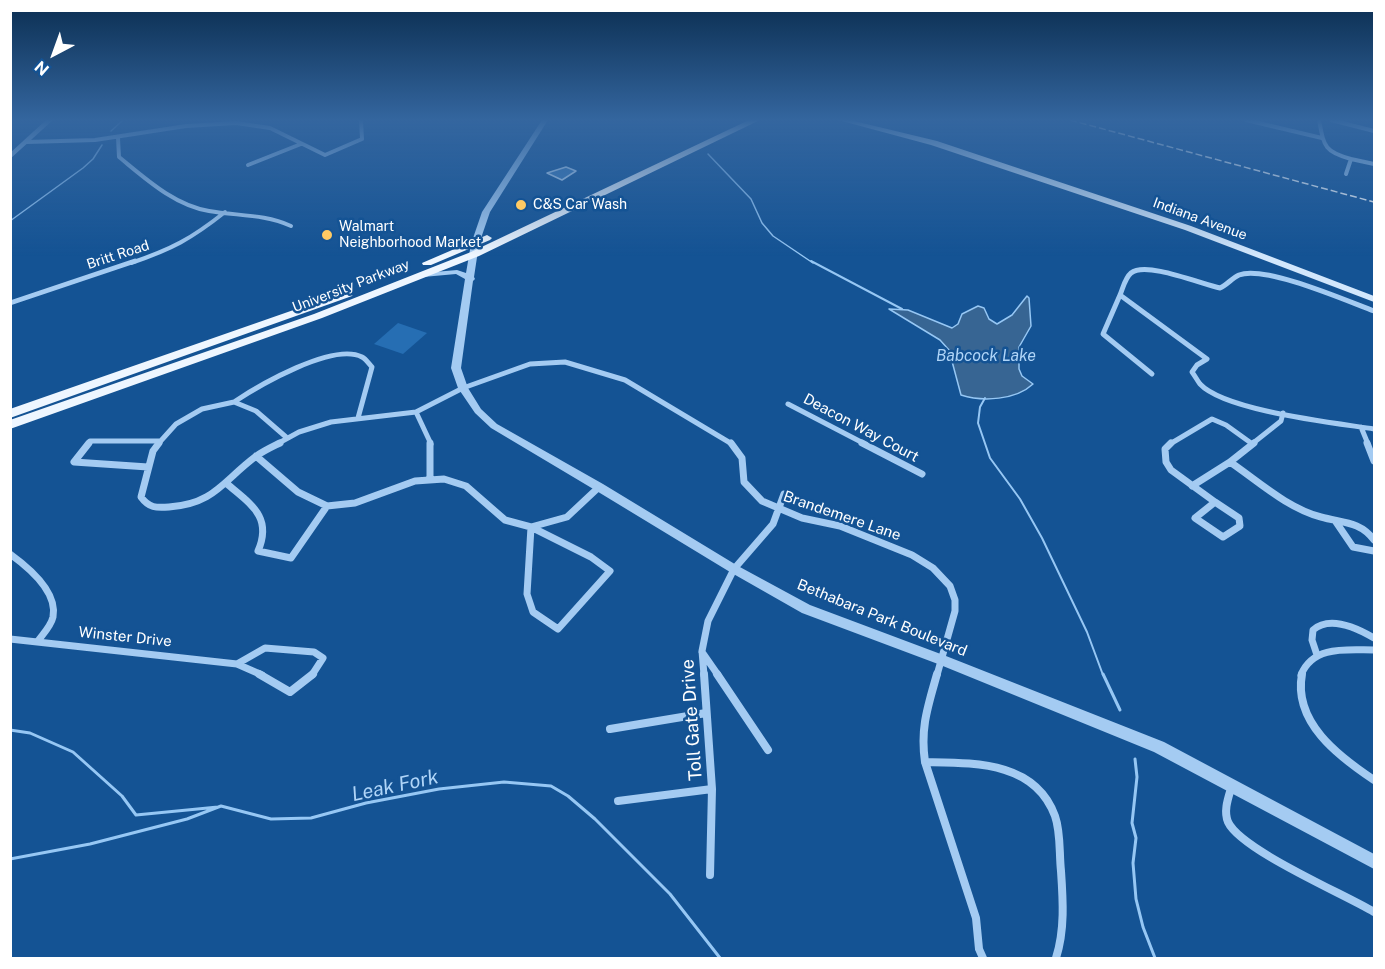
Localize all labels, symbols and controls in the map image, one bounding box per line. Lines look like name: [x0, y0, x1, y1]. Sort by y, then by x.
north arrow: [24, 24, 84, 84]
text: N: [31, 57, 53, 79]
street label: Indiana Avenue: [1151, 194, 1249, 244]
place label: C&S Car Wash: [533, 197, 627, 213]
marker: C&S Car Wash: [514, 198, 528, 212]
place label: Walmart Neighborhood Market: [339, 219, 481, 252]
marker: Walmart Neighborhood Market: [320, 228, 334, 242]
street label: Britt Road: [84, 237, 152, 273]
street label: University Parkway: [290, 256, 412, 316]
water label: Babcock Lake: [936, 346, 1036, 366]
street label: Deacon Way Court: [800, 390, 922, 466]
street label: Brandemere Lane: [781, 487, 903, 545]
street label: Bethabara Park Boulevard: [794, 576, 970, 660]
street label: Winster Drive: [77, 623, 173, 651]
street label: Toll Gate Drive: [677, 659, 707, 781]
water label: Leak Fork: [349, 765, 441, 807]

